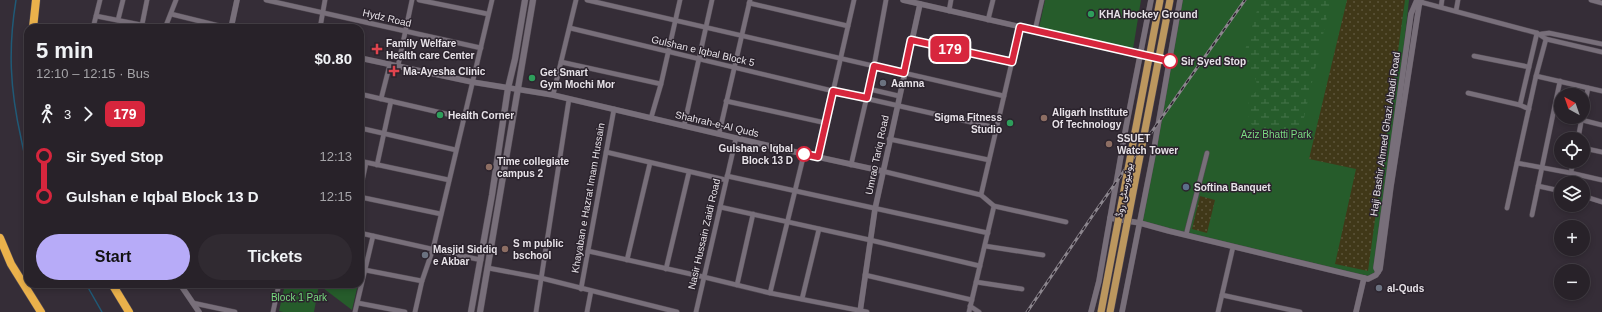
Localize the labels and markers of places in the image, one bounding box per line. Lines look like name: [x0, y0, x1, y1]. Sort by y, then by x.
marker: KHA Hockey Ground: [1086, 9, 1096, 19]
place label: KHA Hockey Ground: [1099, 9, 1198, 20]
place label: Family Welfare Health care Center: [386, 38, 474, 61]
marker: Family Welfare Health care Center: [371, 43, 383, 55]
marker: Sir Syed Stop: [1162, 53, 1178, 69]
place label: Sir Syed Stop: [1181, 56, 1246, 67]
marker: Ma-Ayesha Clinic: [388, 65, 400, 77]
place label: Ma-Ayesha Clinic: [403, 66, 486, 77]
place label: Get Smart Gym Mochi Mor: [540, 67, 615, 90]
marker: Get Smart Gym Mochi Mor: [527, 73, 537, 83]
marker: Aamna: [878, 78, 888, 88]
place label: Aamna: [891, 78, 925, 89]
place label: Aligarh Institute Of Technology: [1052, 107, 1129, 130]
marker: Health Corner: [435, 110, 445, 120]
place label: Health Corner: [448, 110, 514, 121]
place label: Sigma Fitness Studio: [934, 112, 1002, 135]
marker: Aligarh Institute Of Technology: [1039, 113, 1049, 123]
marker: Sigma Fitness Studio: [1005, 118, 1015, 128]
place label: SSUET Watch Tower: [1117, 133, 1178, 156]
marker: SSUET Watch Tower: [1104, 139, 1114, 149]
place label: Gulshan e Iqbal Block 13 D: [719, 143, 793, 166]
marker: Gulshan e Iqbal Block 13 D: [796, 146, 812, 162]
place label: Time collegiate campus 2: [497, 156, 570, 179]
marker: Time collegiate campus 2: [484, 162, 494, 172]
marker: Softina Banquet: [1181, 182, 1191, 192]
place label: Softina Banquet: [1194, 182, 1271, 193]
place label: S m public bschool: [513, 238, 564, 261]
place label: Masjid Siddiq e Akbar: [433, 244, 497, 267]
marker: S m public bschool: [500, 244, 510, 254]
marker: Masjid Siddiq e Akbar: [420, 250, 430, 260]
marker: al-Quds: [1374, 283, 1384, 293]
place label: al-Quds: [1387, 283, 1425, 294]

